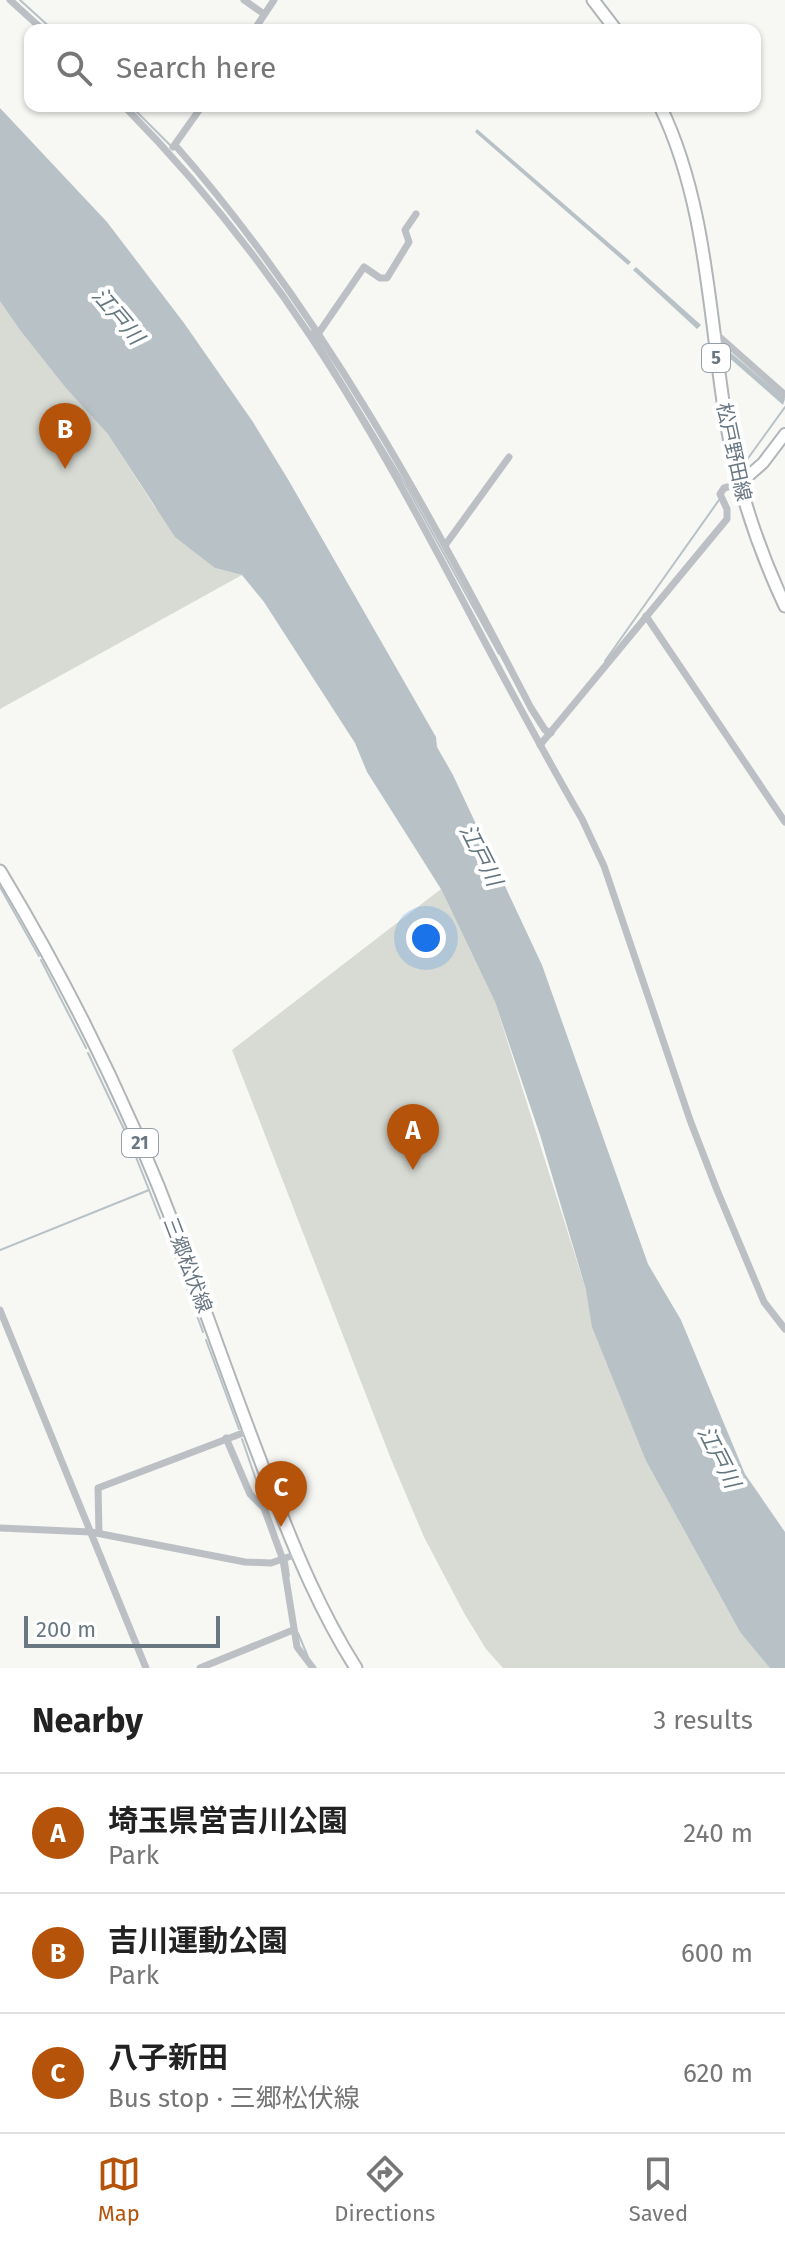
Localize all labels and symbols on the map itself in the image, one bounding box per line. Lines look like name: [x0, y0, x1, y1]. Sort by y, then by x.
water label: 江戸川: [86, 282, 151, 351]
road number: 5: [702, 344, 730, 372]
street label: 松戸野田線: [712, 401, 756, 503]
pin: B: [39, 403, 91, 469]
water label: 江戸川: [454, 819, 509, 892]
your location: [406, 918, 446, 958]
pin: A: [387, 1104, 439, 1170]
road number: 21: [122, 1129, 158, 1157]
street label: 三郷松伏線: [159, 1214, 217, 1316]
water label: 江戸川: [692, 1421, 747, 1494]
pin: C: [255, 1461, 307, 1527]
scale bar: [24, 1612, 220, 1648]

